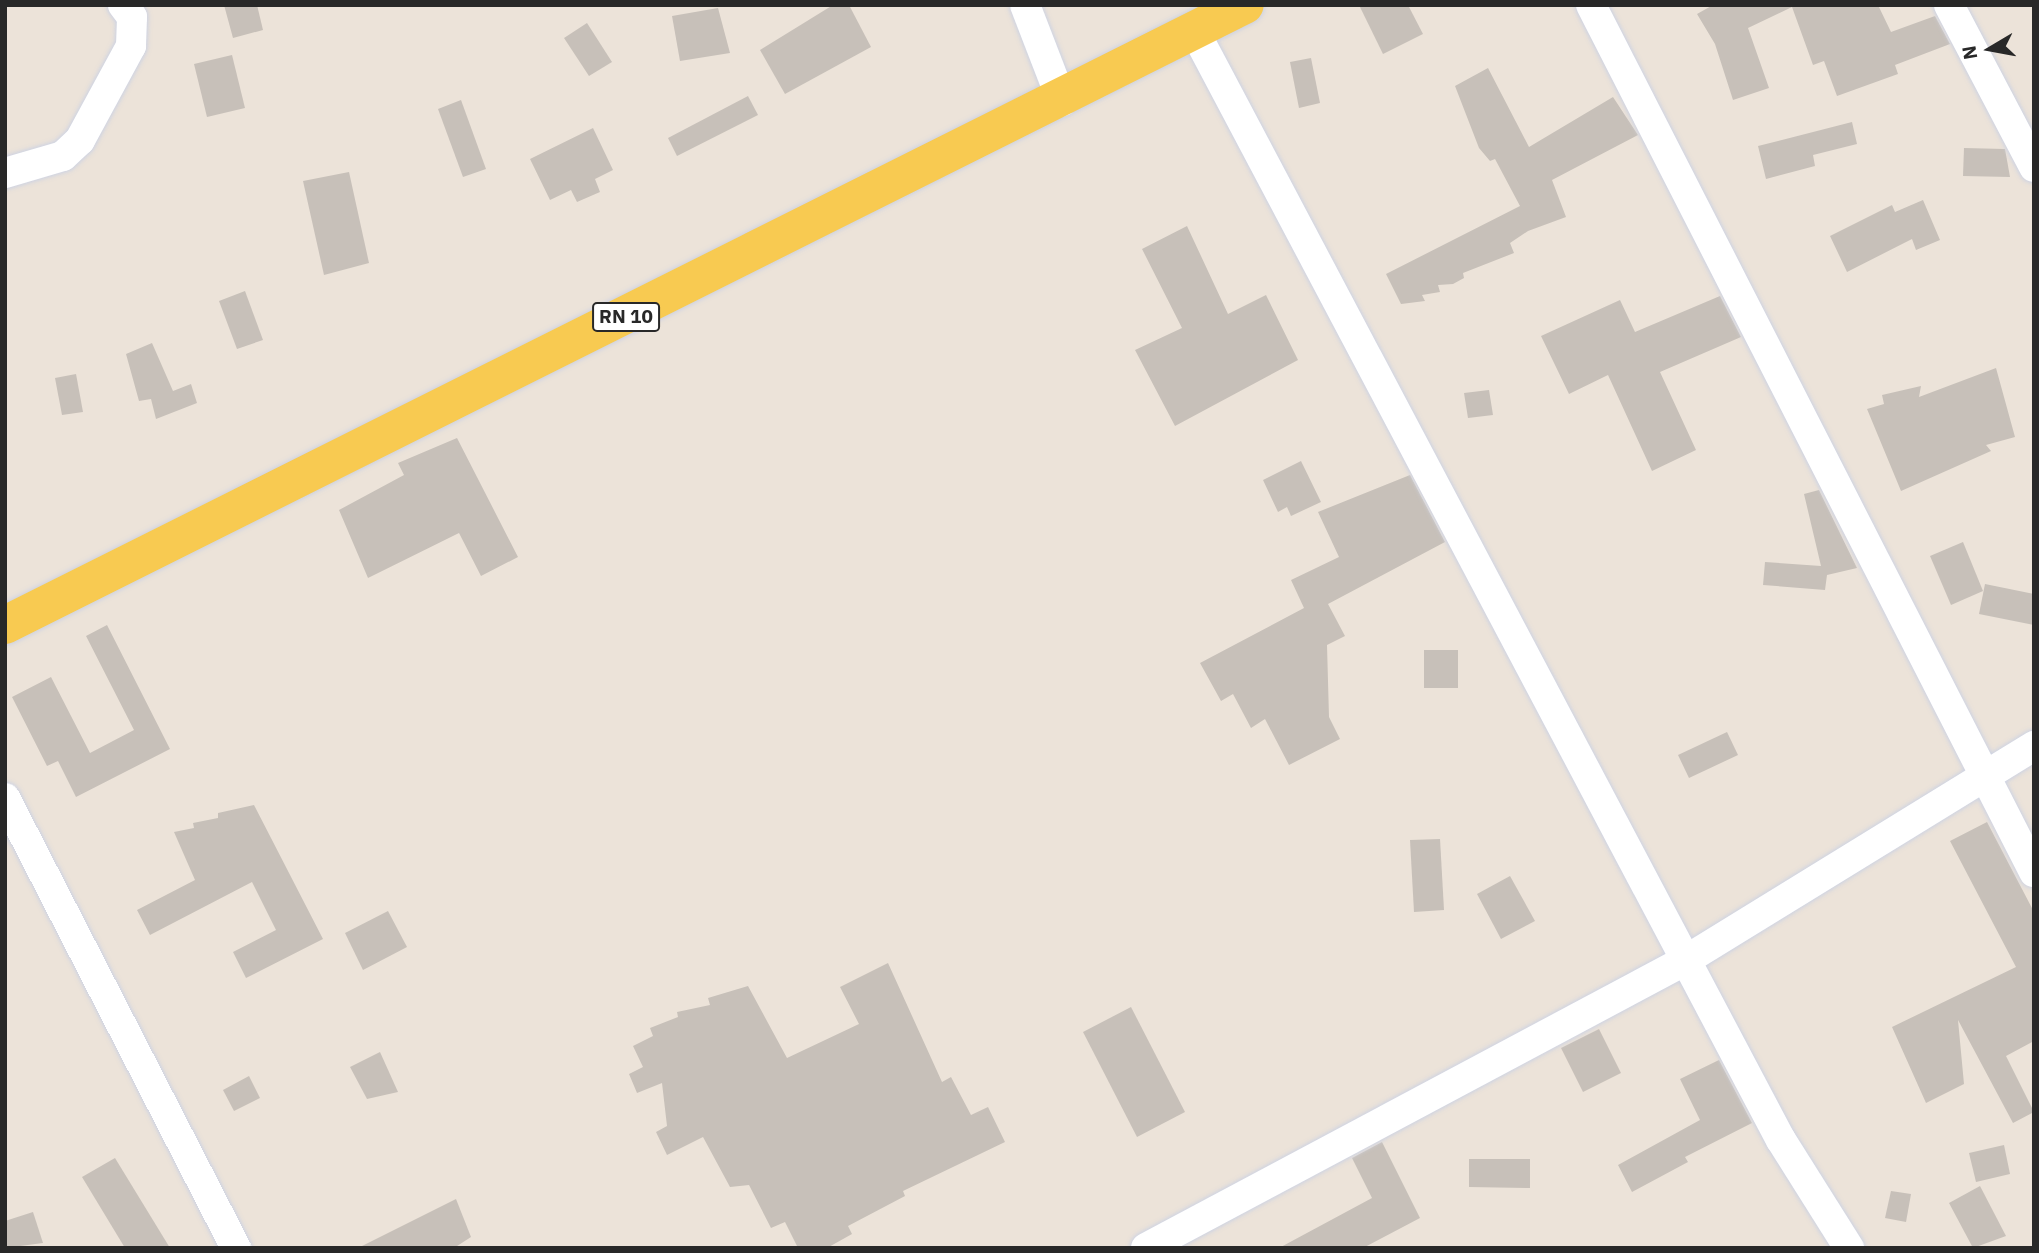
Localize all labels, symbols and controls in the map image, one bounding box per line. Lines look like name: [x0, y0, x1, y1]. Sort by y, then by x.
north arrow: [1955, 14, 2025, 84]
text: N: [1956, 44, 1982, 62]
road number: RN 10: [591, 302, 661, 332]

